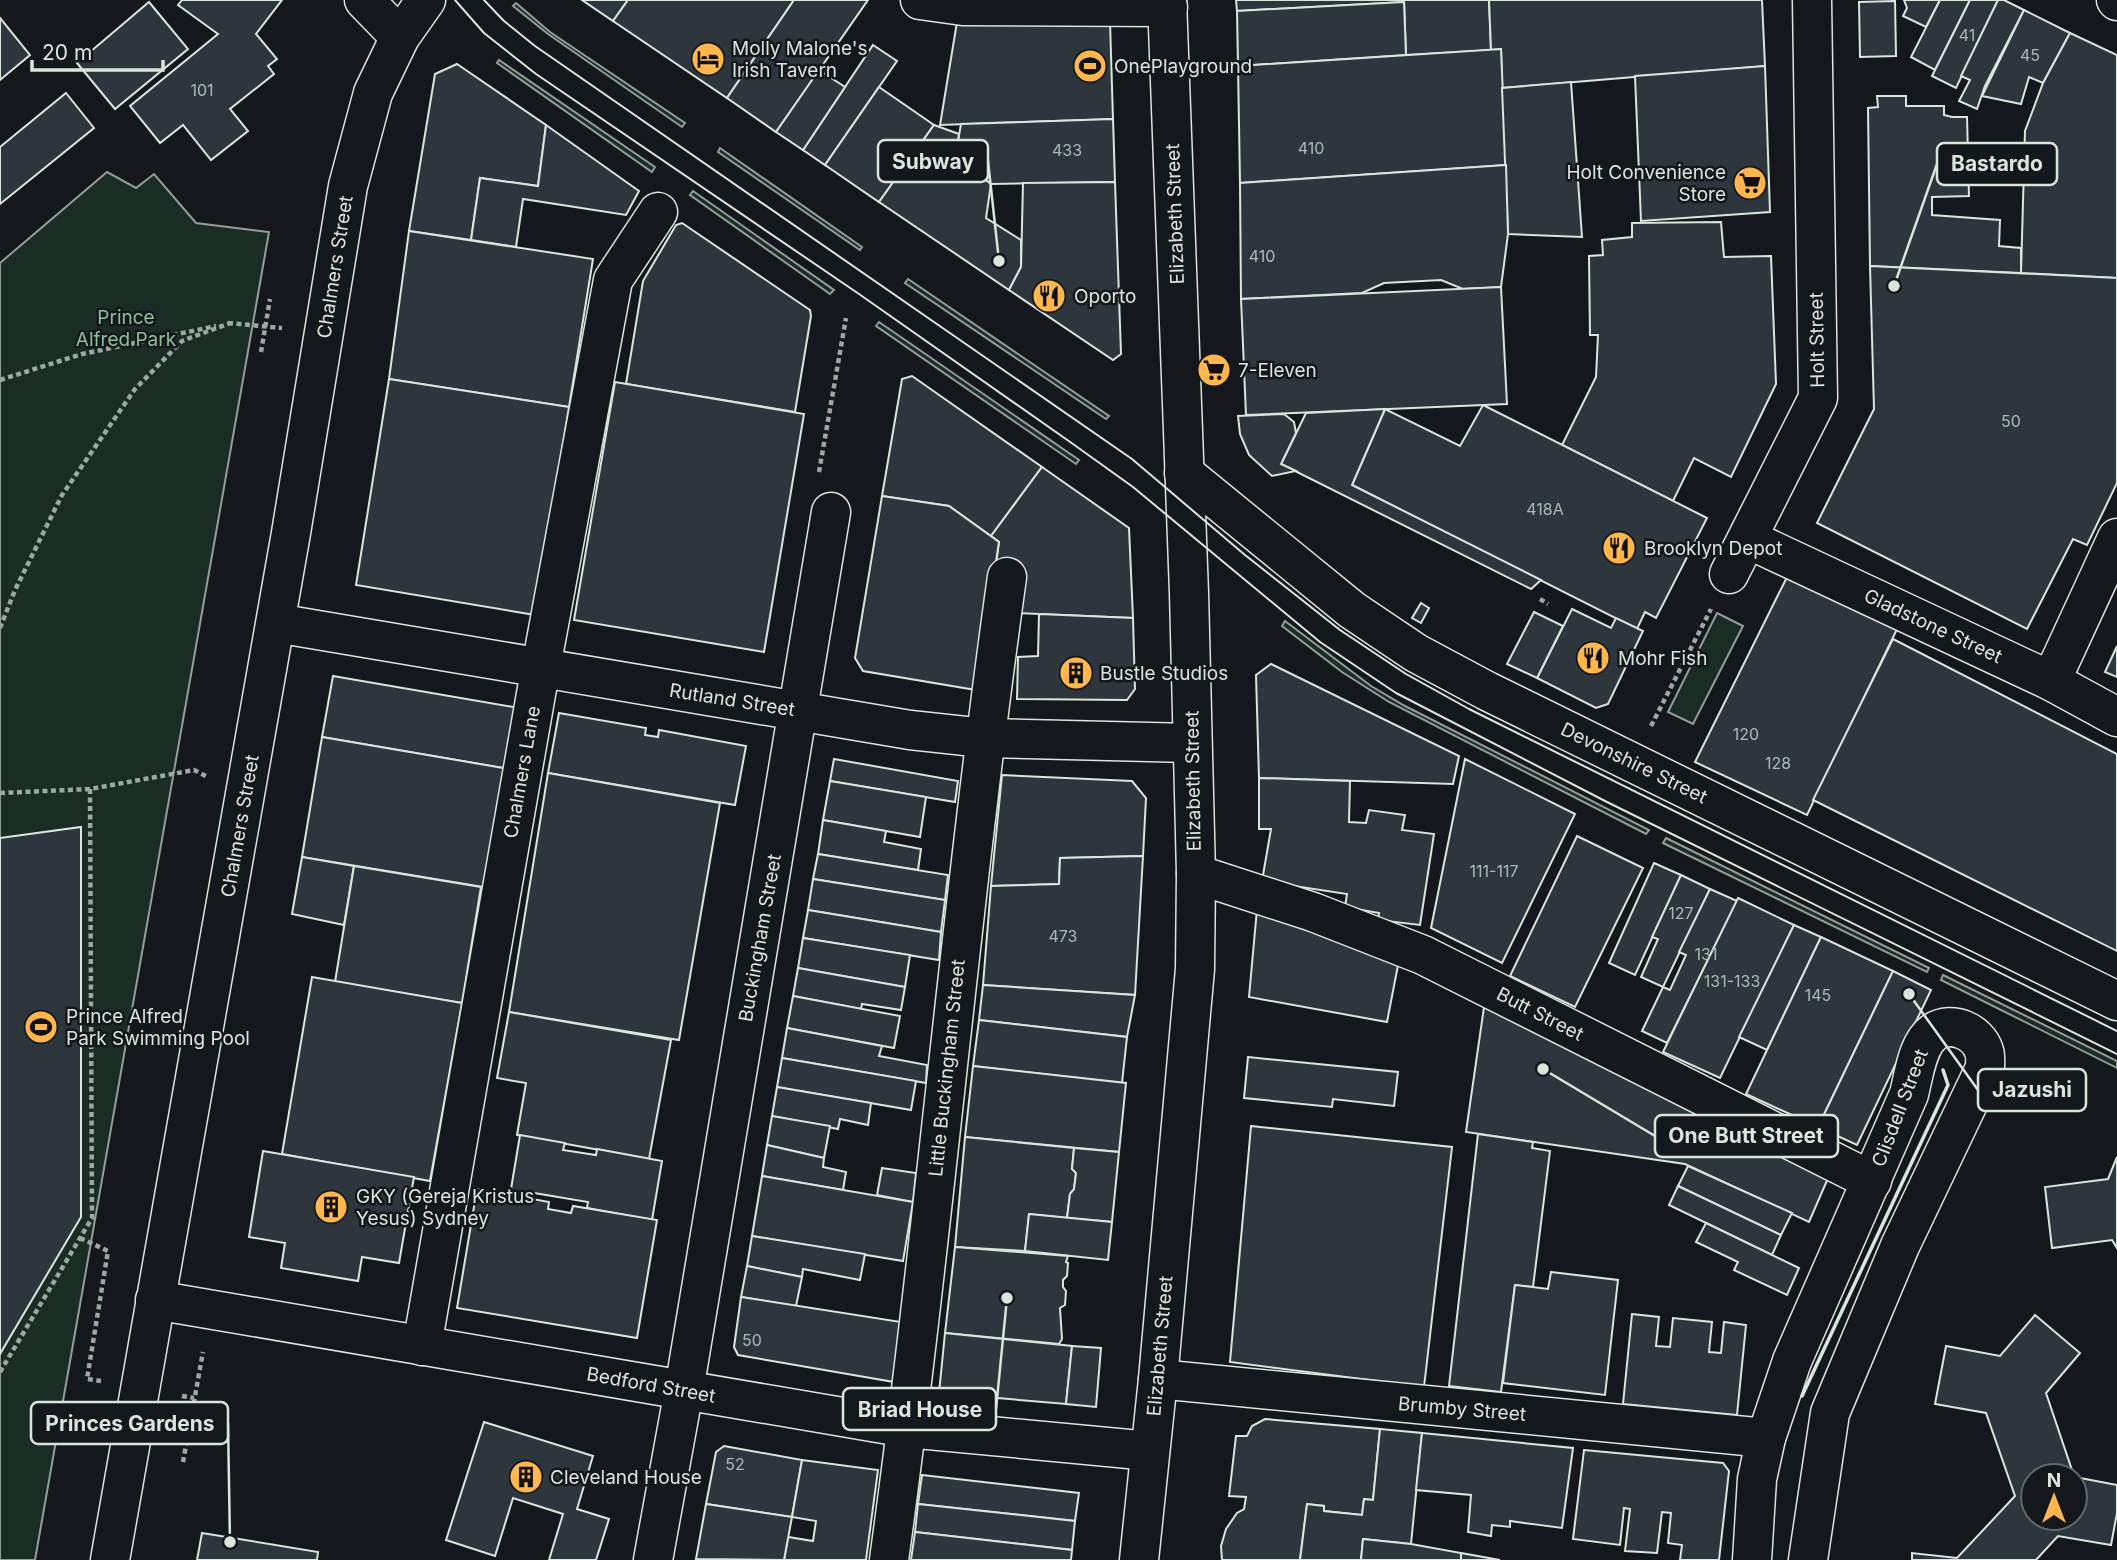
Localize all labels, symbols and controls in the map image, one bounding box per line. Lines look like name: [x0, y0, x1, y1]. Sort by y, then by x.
house number: 41: [1959, 25, 1975, 45]
scale bar: [32, 28, 163, 72]
place label: Molly Malone's Irish Tavern: [732, 37, 867, 82]
text: 20 m: [42, 40, 92, 65]
hotel icon: Molly Malone's Irish Tavern: [689, 40, 727, 78]
house number: 45: [2020, 45, 2040, 65]
sports icon: OnePlayground: [1071, 47, 1109, 85]
place label: OnePlayground: [1114, 55, 1252, 78]
house number: 101: [190, 80, 214, 100]
house number: 410: [1298, 138, 1324, 158]
callout: Subway: [878, 140, 988, 182]
house number: 433: [1052, 140, 1082, 160]
street label: Elizabeth Street: [1161, 143, 1189, 285]
callout: Bastardo: [1937, 143, 2057, 185]
text: Subway: [892, 149, 974, 174]
text: Bastardo: [1951, 151, 2043, 176]
place label: Holt Convenience Store: [1566, 161, 1726, 206]
supermarket icon: Holt Convenience Store: [1731, 164, 1769, 202]
street label: Chalmers Street: [312, 194, 358, 340]
house number: 410: [1249, 246, 1275, 266]
restaurant icon: Oporto: [1030, 277, 1068, 315]
place label: Oporto: [1074, 285, 1136, 308]
street label: Holt Street: [1805, 292, 1829, 388]
park label: Prince Alfred Park: [76, 306, 177, 351]
supermarket icon: 7-Eleven: [1195, 351, 1233, 389]
place label: 7-Eleven: [1238, 359, 1317, 382]
house number: 50: [2001, 411, 2021, 431]
house number: 418A: [1526, 499, 1564, 519]
restaurant icon: Brooklyn Depot: [1600, 529, 1638, 567]
place label: Brooklyn Depot: [1644, 537, 1782, 560]
street label: Gladstone Street: [1860, 584, 2006, 668]
restaurant icon: Mohr Fish: [1574, 639, 1612, 677]
place label: Mohr Fish: [1618, 647, 1707, 670]
building icon: Bustle Studios: [1057, 654, 1095, 692]
place label: Bustle Studios: [1100, 662, 1228, 685]
street label: Rutland Street: [668, 679, 796, 721]
street label: Chalmers Lane: [499, 704, 545, 840]
street label: Elizabeth Street: [1180, 710, 1206, 852]
street label: Devonshire Street: [1557, 718, 1711, 808]
house number: 120: [1733, 724, 1759, 744]
street label: Chalmers Street: [216, 753, 264, 899]
house number: 128: [1765, 753, 1791, 773]
street label: Buckingham Street: [734, 852, 786, 1024]
house number: 111-117: [1470, 861, 1518, 881]
house number: 127: [1668, 903, 1694, 923]
house number: 473: [1048, 926, 1078, 946]
house number: 131: [1695, 944, 1717, 964]
street label: Little Buckingham Street: [924, 958, 970, 1178]
house number: 131-133: [1704, 971, 1760, 991]
street label: Butt Street: [1493, 982, 1587, 1046]
house number: 145: [1805, 985, 1831, 1005]
place label: Prince Alfred Park Swimming Pool: [66, 1005, 250, 1050]
sports icon: Prince Alfred Park Swimming Pool: [22, 1008, 60, 1046]
street label: Clisdell Street: [1867, 1046, 1933, 1170]
callout: Jazushi: [1978, 1069, 2086, 1111]
text: Jazushi: [1992, 1077, 2072, 1102]
callout: One Butt Street: [1655, 1115, 1838, 1157]
text: One Butt Street: [1668, 1123, 1824, 1148]
place label: GKY (Gereja Kristus Yesus) Sydney: [356, 1185, 534, 1230]
building icon: GKY (Gereja Kristus Yesus) Sydney: [312, 1188, 350, 1226]
street label: Elizabeth Street: [1142, 1275, 1178, 1417]
house number: 50: [742, 1330, 762, 1350]
street label: Bedford Street: [585, 1362, 717, 1408]
callout: Briad House: [843, 1388, 996, 1430]
street label: Brumby Street: [1397, 1392, 1527, 1426]
text: Briad House: [858, 1397, 982, 1422]
callout: Princes Gardens: [31, 1402, 228, 1444]
text: Princes Gardens: [45, 1411, 215, 1436]
house number: 52: [725, 1454, 745, 1474]
building icon: Cleveland House: [507, 1458, 545, 1496]
north arrow: [2019, 1462, 2089, 1532]
place label: Cleveland House: [550, 1466, 702, 1489]
text: N: [2047, 1469, 2061, 1492]

